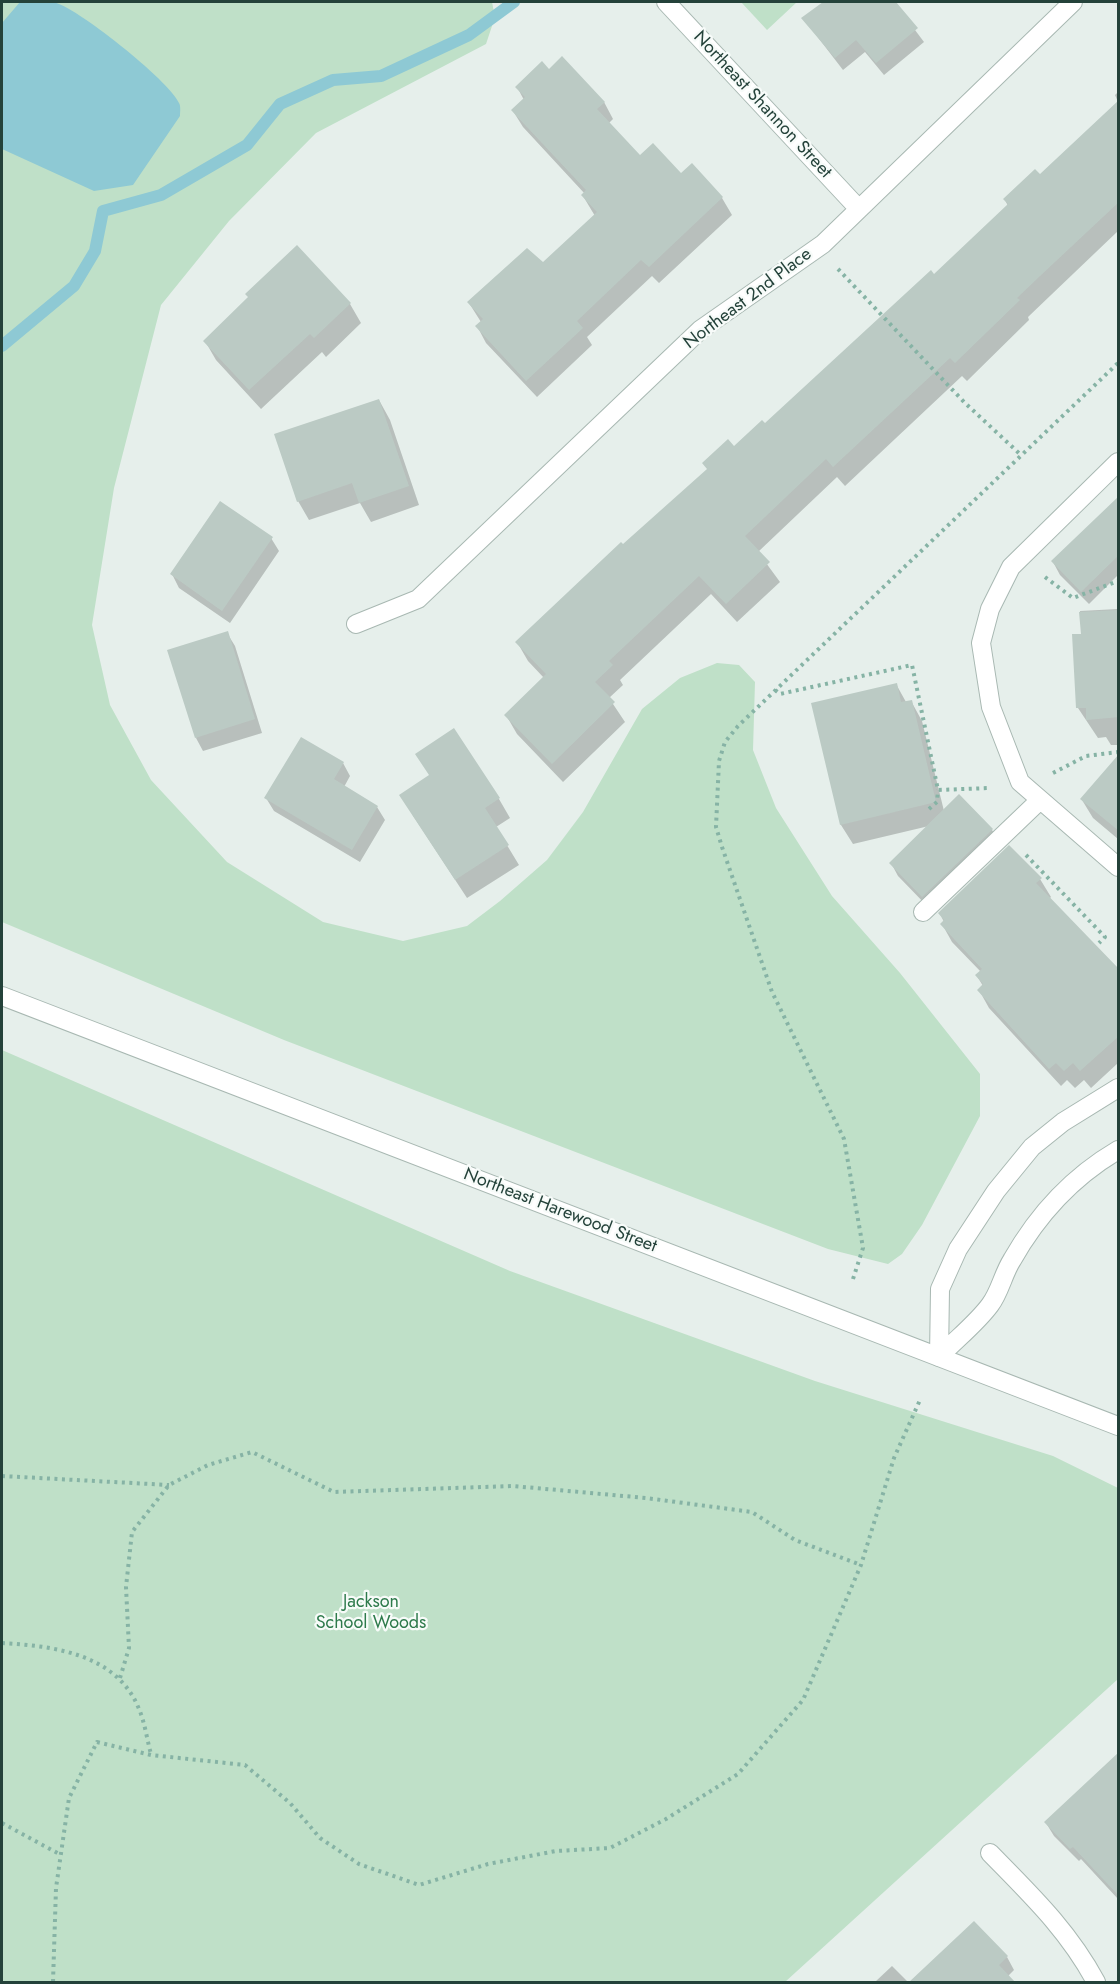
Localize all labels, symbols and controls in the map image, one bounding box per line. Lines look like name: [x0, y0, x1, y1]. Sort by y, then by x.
street label: Northeast Shannon Street: [688, 27, 836, 183]
street label: Northeast 2nd Place: [680, 244, 816, 354]
street label: Northeast Harewood Street: [460, 1164, 660, 1258]
park label: Jackson School Woods: [316, 1592, 426, 1634]

